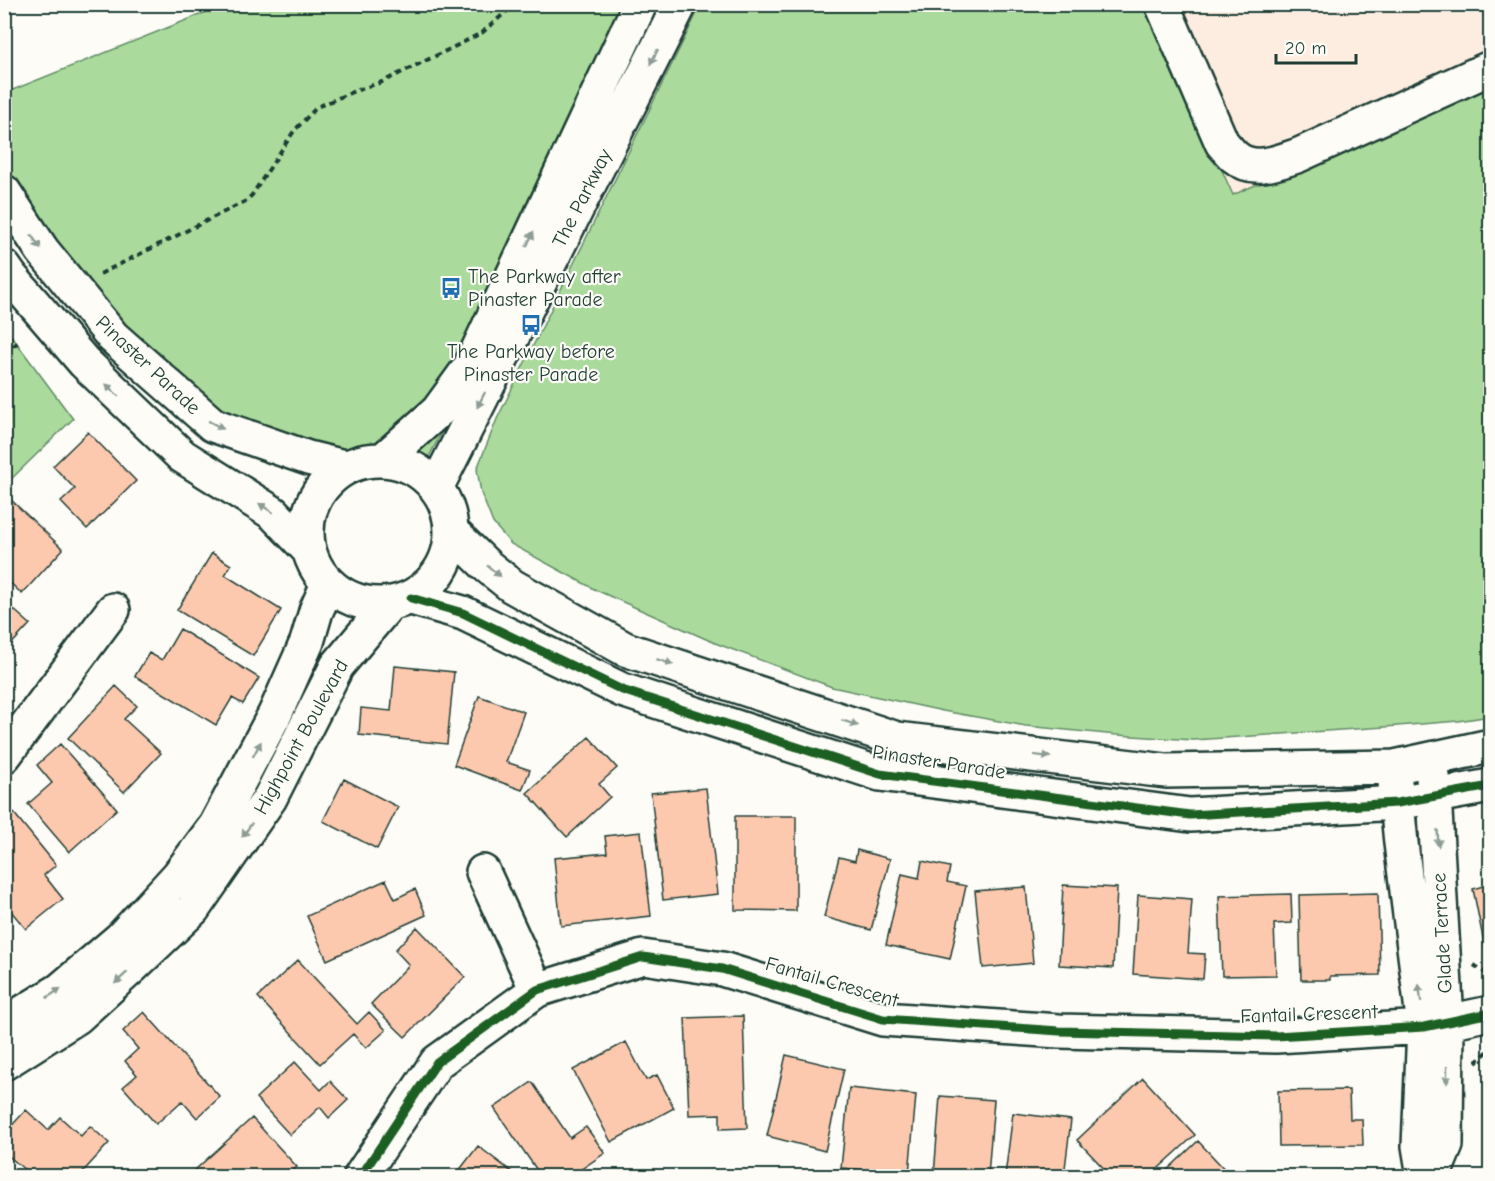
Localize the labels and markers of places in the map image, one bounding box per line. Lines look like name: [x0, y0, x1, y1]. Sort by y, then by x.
place label: The Parkway after Pinaster Parade: [468, 265, 621, 311]
bus stop icon: The Parkway after Pinaster Parade: [439, 276, 463, 300]
bus stop icon: The Parkway before Pinaster Parade: [519, 313, 543, 337]
place label: The Parkway before Pinaster Parade: [447, 340, 615, 386]

